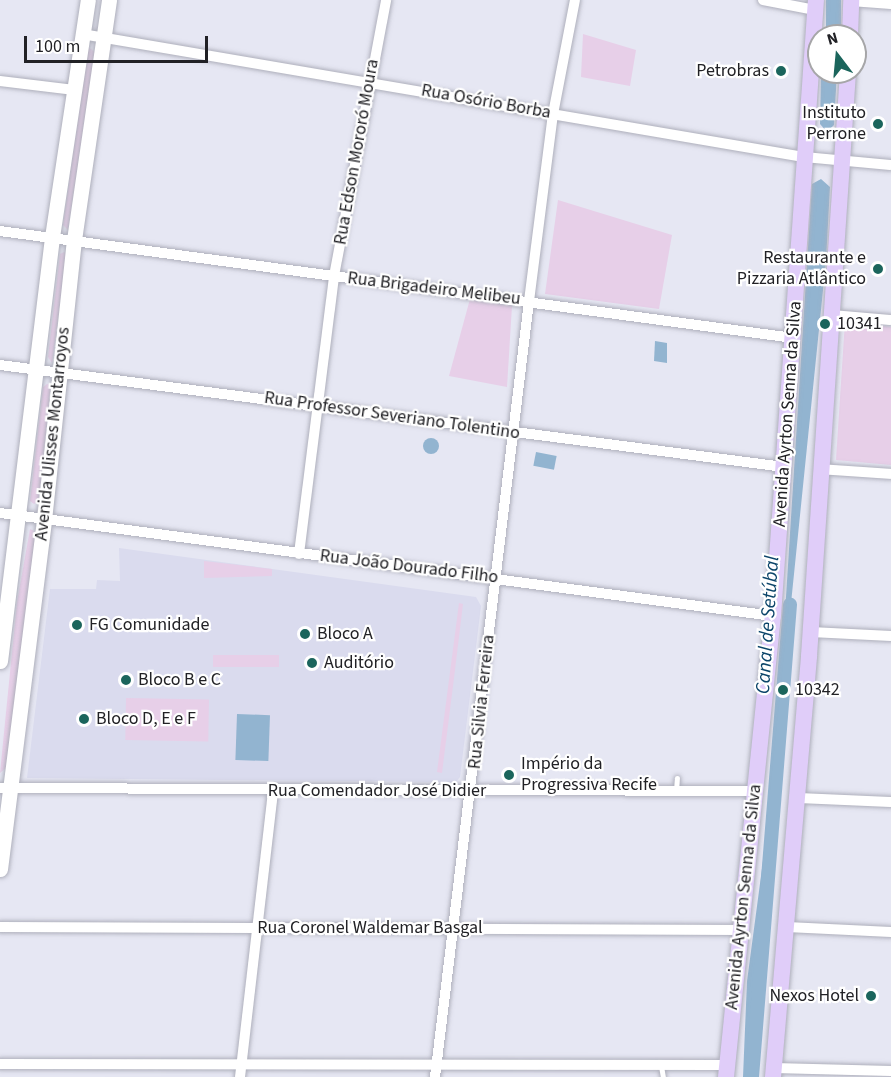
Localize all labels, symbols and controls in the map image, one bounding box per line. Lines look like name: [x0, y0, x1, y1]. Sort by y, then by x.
scale bar: [27, 24, 212, 62]
north arrow: [807, 24, 867, 84]
text: N: [824, 27, 841, 51]
text: 100 m: [35, 34, 80, 59]
street label: Rua Edson Mororó Moura: [330, 57, 384, 247]
place label: Petrobras: [696, 60, 769, 82]
marker: Petrobras: [774, 64, 788, 78]
street label: Rua Osório Borba: [419, 80, 553, 124]
place label: Instituto Perrone: [802, 103, 866, 146]
marker: Instituto Perrone: [871, 117, 885, 131]
place label: Restaurante e Pizzaria Atlântico: [737, 248, 866, 290]
marker: Restaurante e Pizzaria Atlântico: [871, 262, 885, 276]
street label: Rua Brigadeiro Melibeu: [346, 268, 522, 310]
street label: Avenida Ayrton Senna da Silva: [769, 300, 807, 528]
place label: 10341: [837, 313, 882, 335]
marker: 10341: [818, 317, 832, 331]
street label: Avenida Ulisses Montarroyos: [31, 326, 75, 542]
street label: Rua Professor Severiano Tolentino: [263, 387, 521, 445]
street label: Rua João Dourado Filho: [319, 545, 499, 589]
water label: Canal de Setúbal: [751, 555, 785, 695]
place label: FG Comunidade: [89, 614, 209, 636]
marker: FG Comunidade: [70, 618, 84, 632]
place label: Bloco A: [317, 623, 373, 645]
marker: Bloco A: [298, 627, 312, 641]
street label: Rua Silvia Ferreira: [464, 634, 500, 770]
place label: Auditório: [324, 652, 394, 674]
marker: Auditório: [305, 656, 319, 670]
place label: Bloco B e C: [138, 669, 221, 691]
marker: Bloco B e C: [119, 673, 133, 687]
place label: 10342: [795, 679, 840, 701]
marker: 10342: [776, 683, 790, 697]
place label: Bloco D, E e F: [96, 708, 196, 730]
marker: Bloco D, E e F: [77, 712, 91, 726]
place label: Império da Progressiva Recife: [521, 754, 657, 796]
marker: Império da Progressiva Recife: [502, 768, 516, 782]
street label: Rua Comendador José Didier: [268, 780, 486, 802]
street label: Avenida Ayrton Senna da Silva: [721, 783, 767, 1011]
street label: Rua Coronel Waldemar Basgal: [257, 917, 483, 939]
place label: Nexos Hotel: [769, 985, 859, 1007]
marker: Nexos Hotel: [864, 989, 878, 1003]

